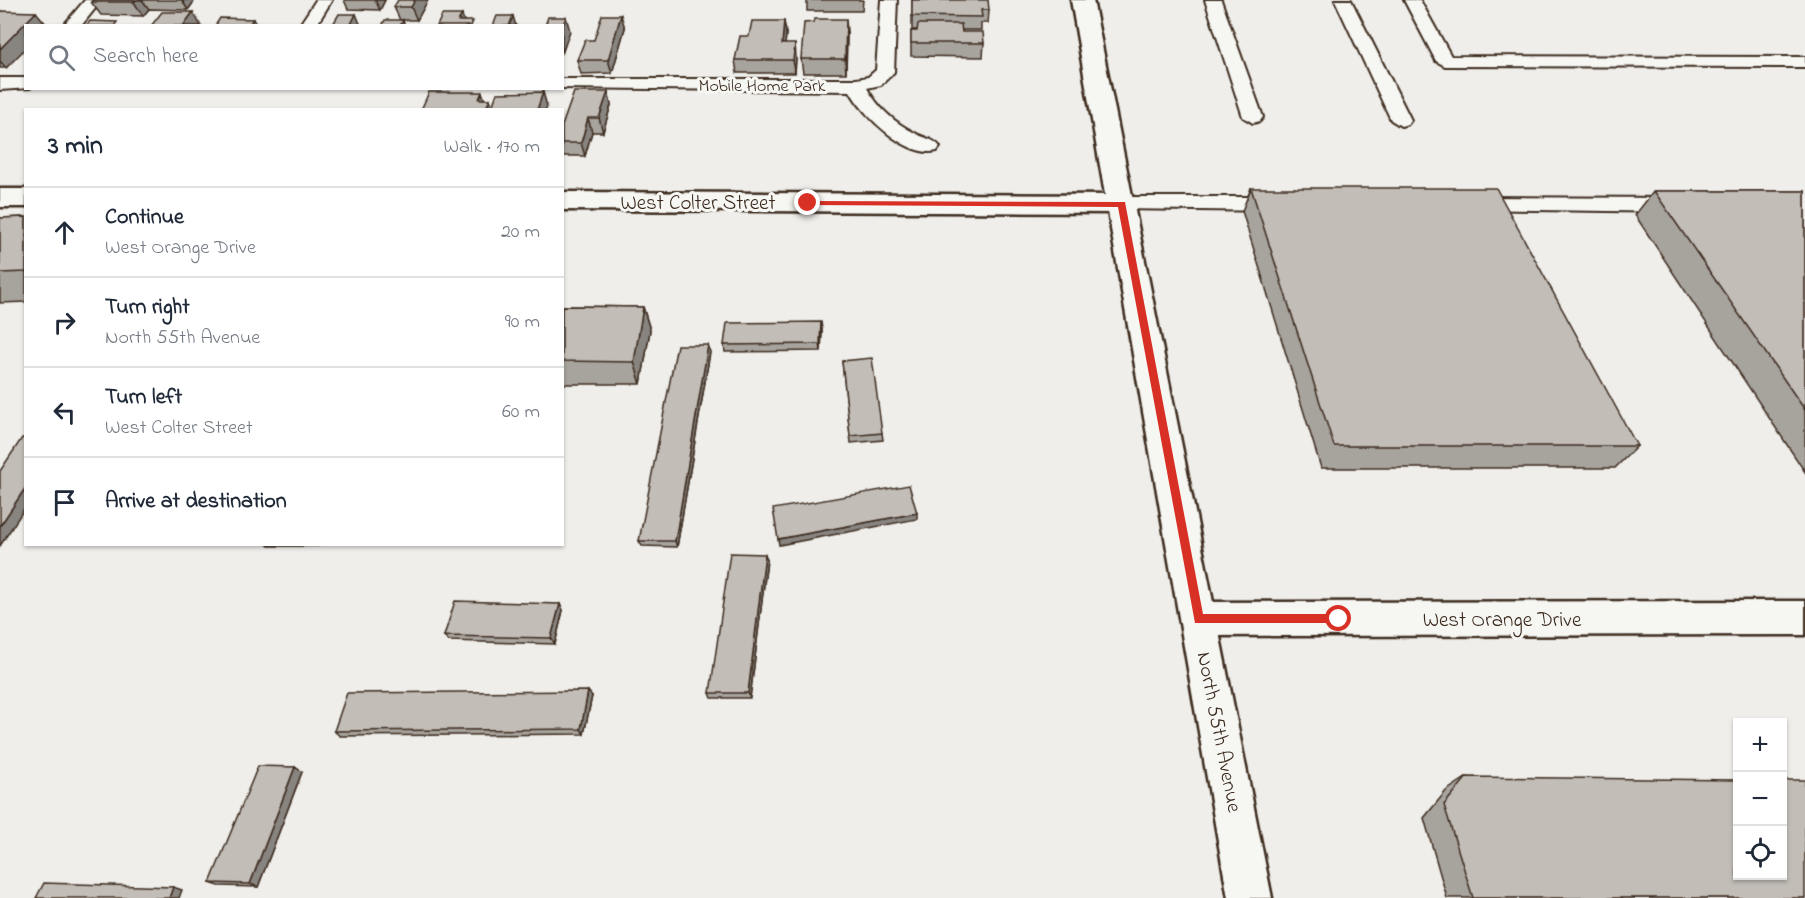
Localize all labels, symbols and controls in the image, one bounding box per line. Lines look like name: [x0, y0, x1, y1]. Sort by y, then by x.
search box: [24, 24, 564, 90]
icon: search: [45, 41, 78, 74]
text: Search here: [93, 41, 198, 73]
street label: Mobile Home Park: [699, 74, 826, 100]
text: 3 min: [48, 128, 103, 166]
text: Walk · 170 m: [444, 133, 540, 162]
street label: West Colter Street: [620, 189, 776, 219]
route end: [794, 189, 820, 215]
text: Continue: [105, 202, 184, 234]
icon: ahead: [48, 216, 81, 249]
text: 20 m: [501, 218, 540, 247]
text: West Orange Drive: [105, 234, 256, 263]
text: Turn right: [105, 292, 190, 324]
icon: right: [48, 306, 81, 339]
text: 90 m: [505, 308, 540, 337]
text: North 55th Avenue: [105, 324, 260, 353]
text: Turn left: [105, 382, 182, 414]
icon: left: [48, 396, 81, 429]
text: 60 m: [502, 398, 540, 427]
text: West Colter Street: [105, 414, 253, 443]
icon: arrive: [48, 486, 81, 519]
text: Arrive at destination: [105, 486, 287, 518]
route start: [1325, 605, 1351, 631]
street label: West Orange Drive: [1423, 606, 1582, 638]
street label: North 55th Avenue: [1188, 650, 1248, 816]
map controls: [1733, 718, 1787, 880]
button: +: [1733, 718, 1787, 772]
button: −: [1733, 772, 1787, 826]
button: locate: [1733, 826, 1787, 880]

